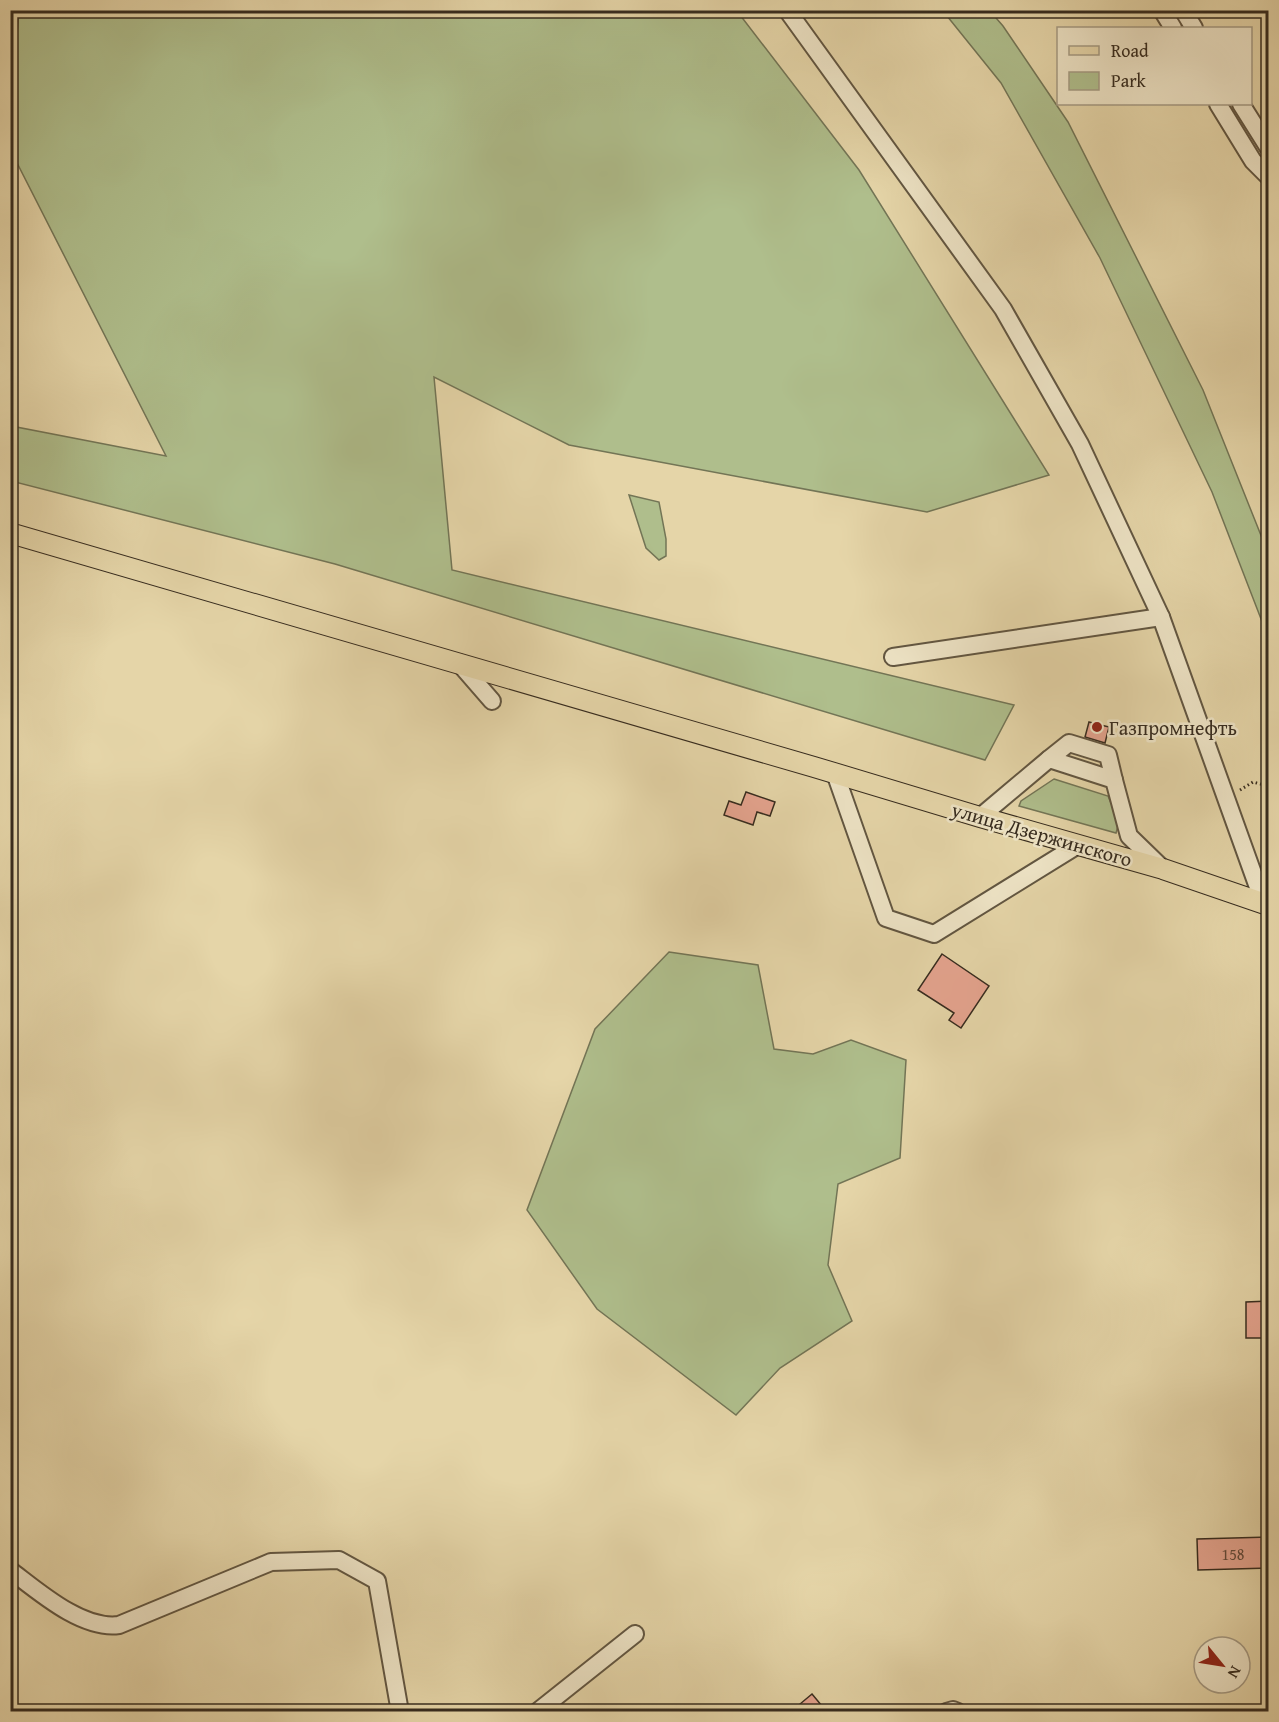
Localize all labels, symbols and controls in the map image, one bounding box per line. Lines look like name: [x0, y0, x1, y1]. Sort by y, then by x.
legend: [1057, 27, 1252, 105]
text: Road: [1111, 37, 1149, 64]
text: Park: [1111, 67, 1147, 94]
place label: Газпромнефть: [1109, 713, 1237, 742]
marker: Газпромнефть: [1090, 720, 1104, 734]
street label: улица Дзержинского: [947, 794, 1136, 874]
house number: 158: [1221, 1542, 1245, 1566]
north arrow: [1192, 1635, 1252, 1695]
text: N: [1222, 1662, 1248, 1683]

